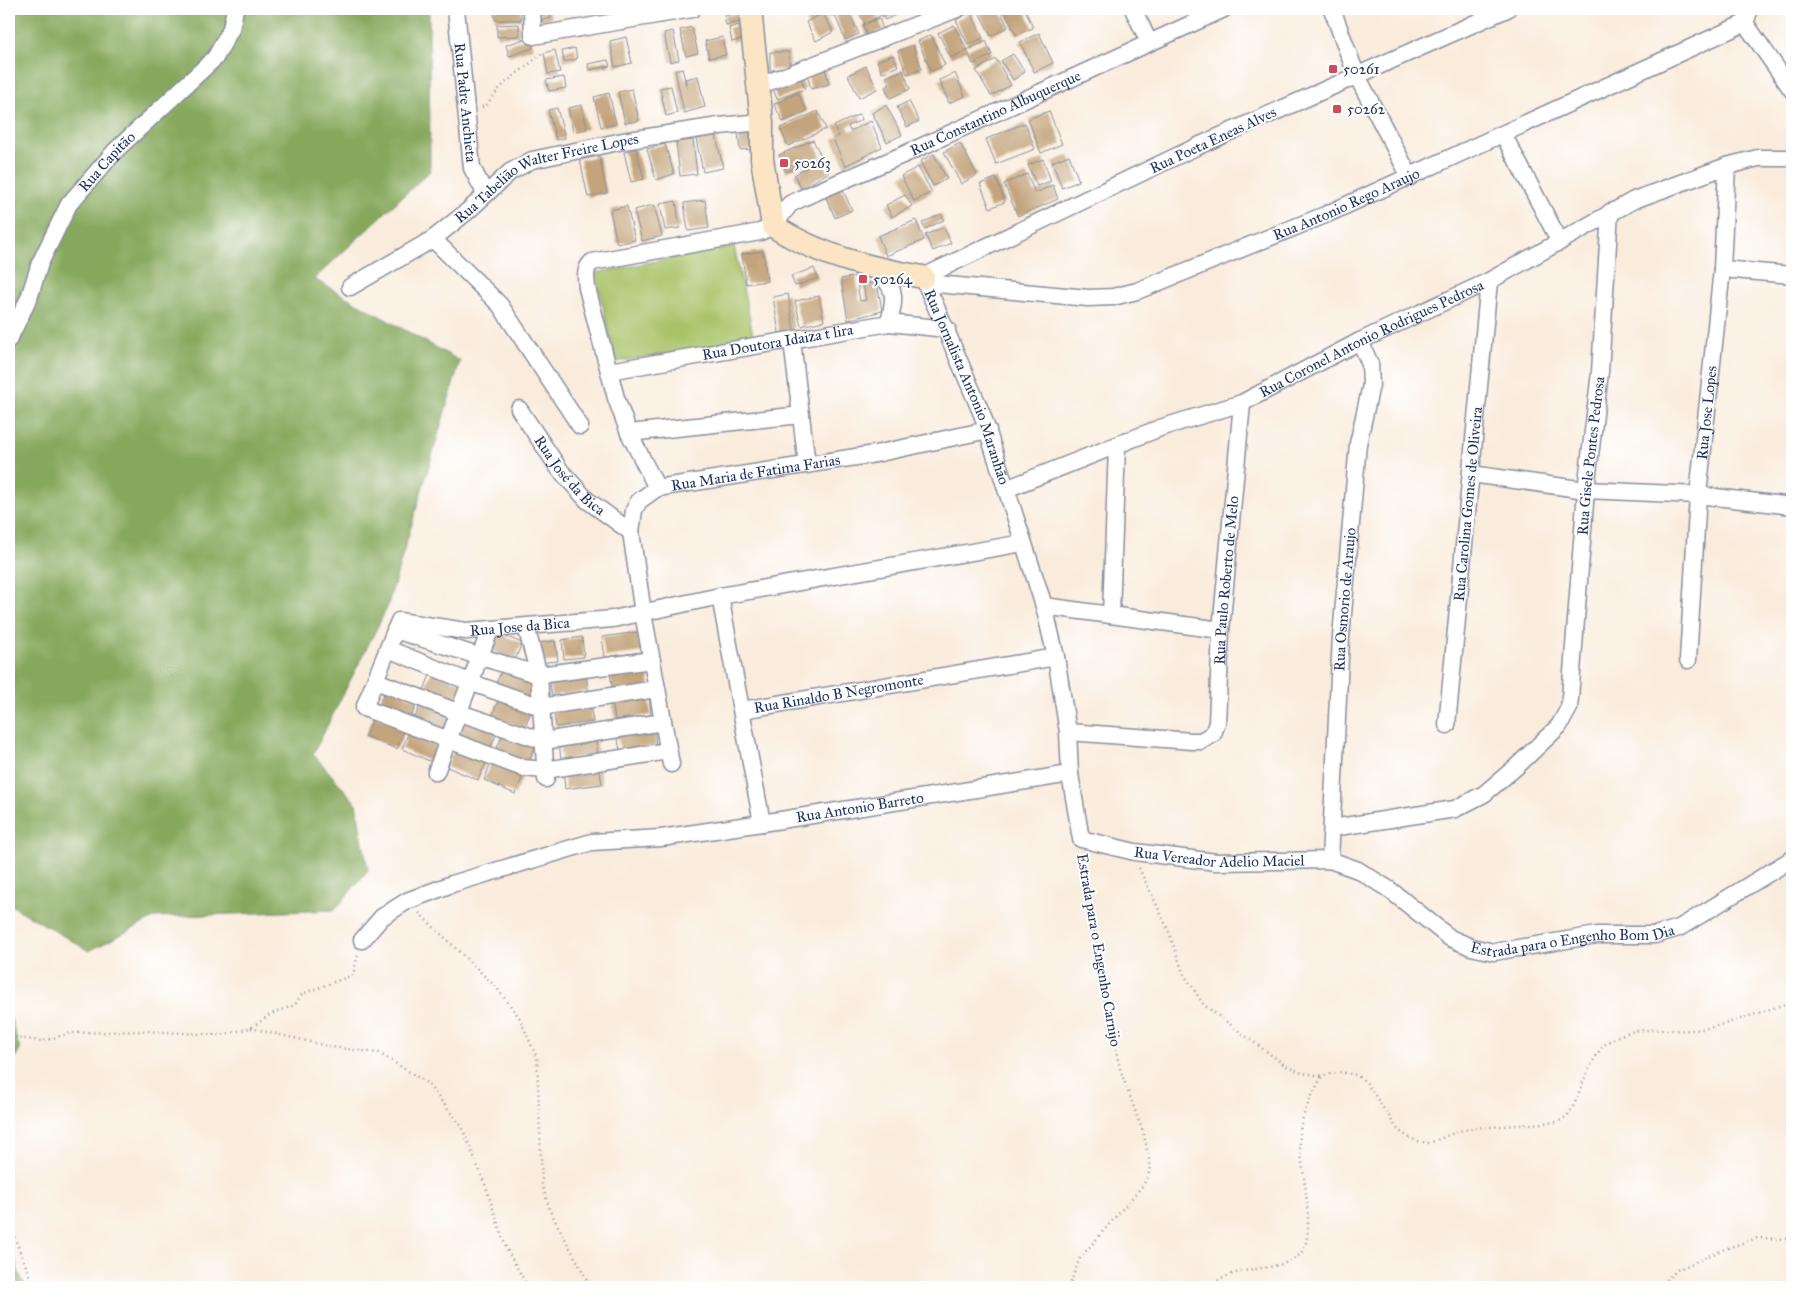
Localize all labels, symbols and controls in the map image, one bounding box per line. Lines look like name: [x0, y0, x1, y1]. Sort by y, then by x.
street label: Rua Padre Anchieta: [450, 42, 480, 164]
place label: 50261: [1343, 60, 1380, 78]
marker: 50261: [1327, 63, 1339, 75]
street label: Rua Constantino Albuquerque: [907, 66, 1084, 160]
place label: 50262: [1347, 100, 1386, 118]
street label: Rua Poeta Eneas Alves: [1147, 103, 1279, 177]
marker: 50262: [1331, 103, 1343, 115]
street label: Rua Capitão: [75, 127, 139, 195]
street label: Rua Tabelião Walter Freire Lopes: [451, 130, 640, 227]
place label: 50263: [794, 154, 831, 172]
marker: 50263: [778, 157, 790, 169]
street label: Rua Antonio Rego Araujo: [1270, 164, 1423, 244]
place label: 50264: [873, 270, 913, 288]
marker: 50264: [857, 273, 869, 285]
street label: Rua Coronel Antonio Rodrigues Pedrosa: [1256, 276, 1487, 401]
street label: Rua Jornalista Antonio Maranhão: [920, 286, 1013, 487]
street label: Rua Doutora Idaiza t lira: [701, 320, 855, 364]
street label: Rua Jose Lopes: [1693, 365, 1721, 461]
street label: Rua Gisele Pontes Pedrosa: [1574, 375, 1608, 536]
street label: Rua Carolina Gomes de Oliveira: [1450, 405, 1486, 602]
street label: Rua José da Bica: [530, 432, 609, 520]
street label: Rua Maria de Fatima Farias: [670, 451, 841, 495]
street label: Rua Paulo Roberto de Melo: [1211, 495, 1242, 665]
street label: Rua Osmorio de Araujo: [1330, 527, 1360, 672]
street label: Rua Jose da Bica: [469, 614, 571, 640]
street label: Rua Rinaldo B Negromonte: [753, 671, 925, 717]
street label: Rua Antonio Barreto: [795, 788, 925, 826]
street label: Rua Vereador Adelio Maciel: [1133, 843, 1306, 871]
street label: Estrada para o Engenho Carnijo: [1073, 852, 1125, 1048]
street label: Estrada para o Engenho Bom Dia: [1469, 921, 1677, 961]

